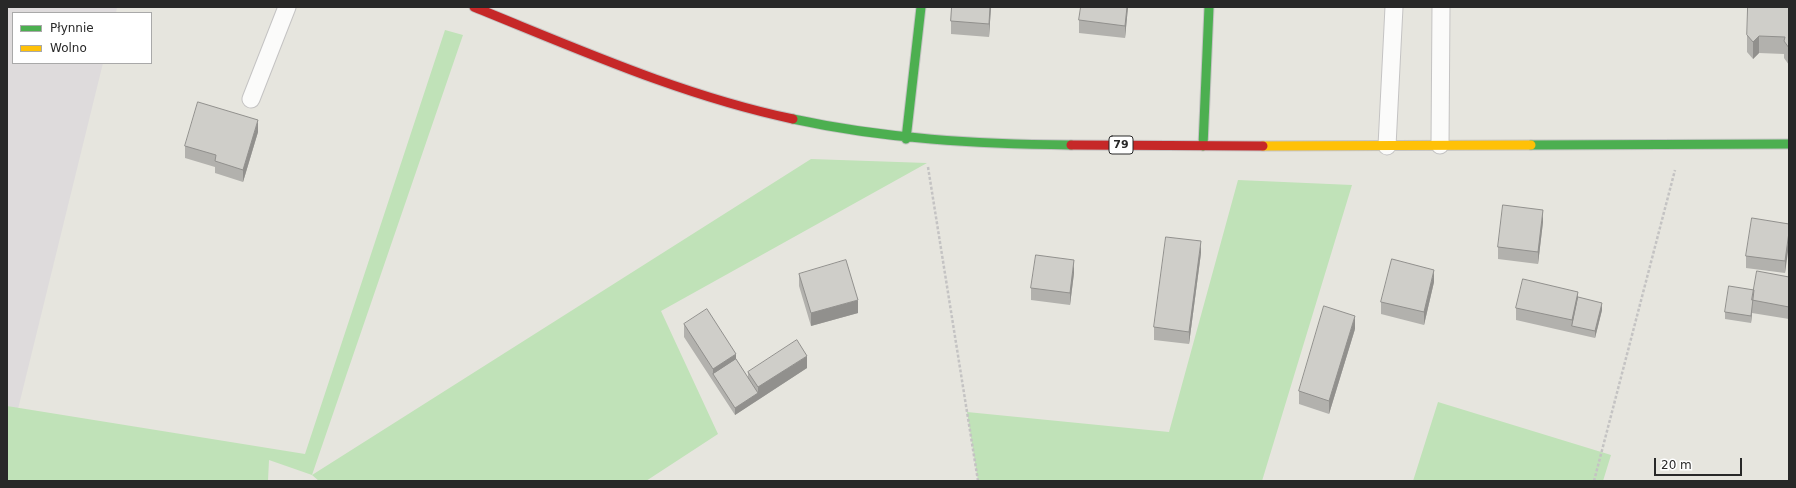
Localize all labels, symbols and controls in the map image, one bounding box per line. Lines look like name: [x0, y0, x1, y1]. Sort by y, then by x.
legend: [12, 12, 152, 64]
text: Płynnie: [50, 21, 94, 35]
text: Wolno: [50, 41, 87, 55]
road number: 79: [1109, 136, 1133, 154]
scale bar: [1656, 450, 1744, 476]
text: 20 m: [1661, 458, 1692, 472]

